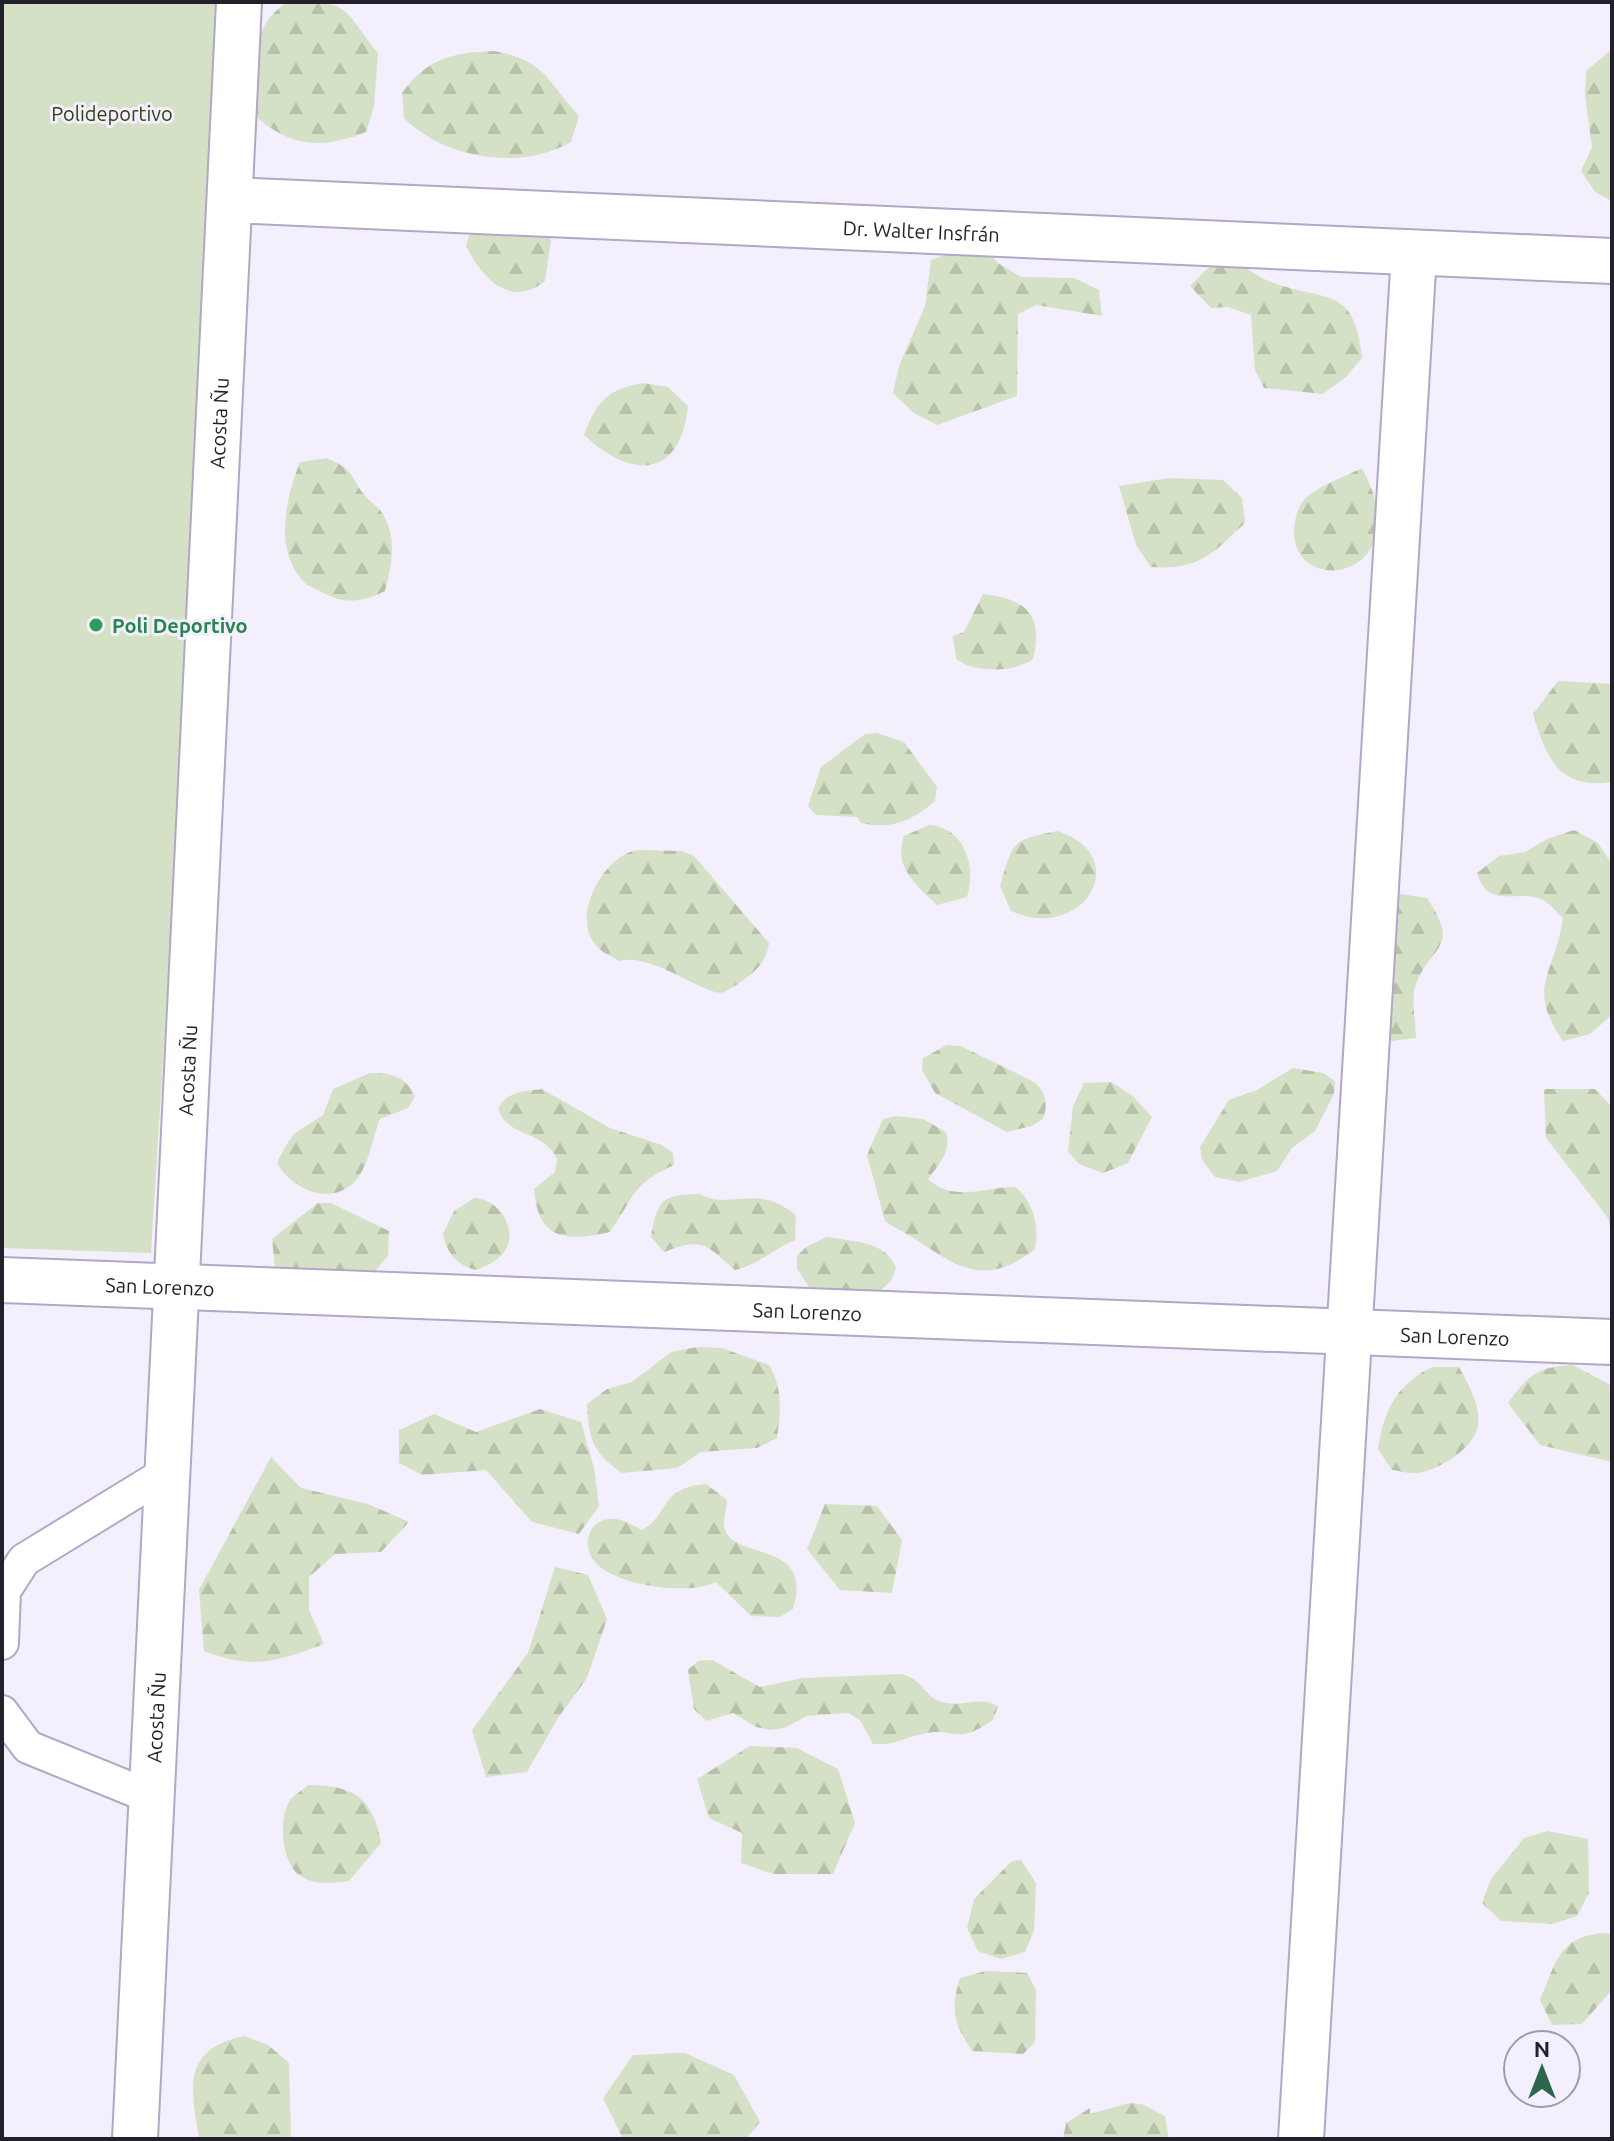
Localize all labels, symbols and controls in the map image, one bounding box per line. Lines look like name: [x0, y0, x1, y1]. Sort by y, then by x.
park label: Polideportivo: [51, 102, 173, 125]
street label: Dr. Walter Insfrán: [842, 216, 1000, 245]
street label: Acosta Ñu: [205, 377, 232, 469]
place label: Poli Deportivo: [112, 614, 248, 637]
marker: Poli Deportivo: [87, 616, 105, 634]
street label: Acosta Ñu: [173, 1024, 201, 1116]
street label: San Lorenzo: [105, 1272, 215, 1300]
street label: San Lorenzo: [752, 1297, 863, 1325]
street label: San Lorenzo: [1400, 1322, 1510, 1350]
street label: Acosta Ñu: [142, 1671, 169, 1764]
north arrow: [1502, 2029, 1582, 2109]
text: N: [1534, 2036, 1550, 2061]

